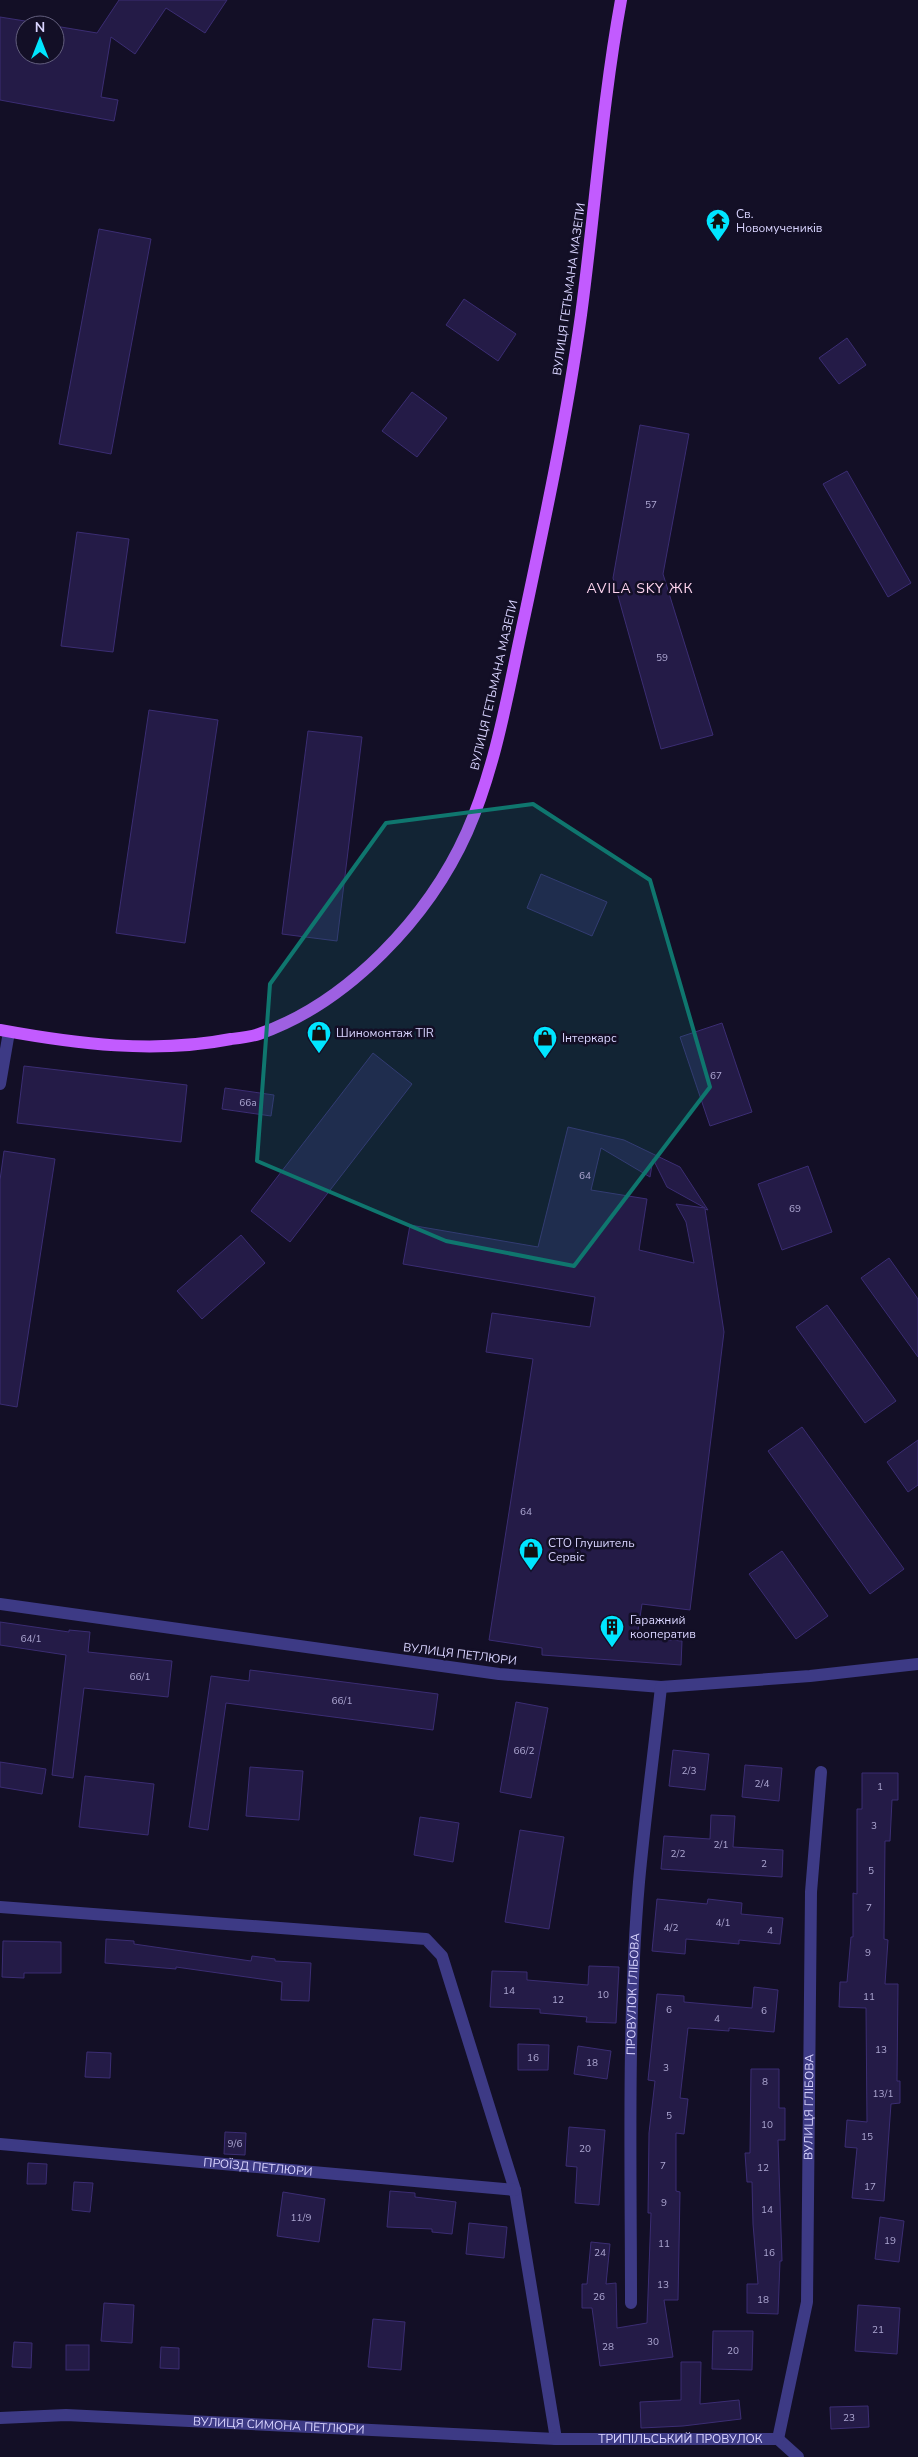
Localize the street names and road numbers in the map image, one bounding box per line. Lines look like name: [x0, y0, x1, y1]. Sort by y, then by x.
street label: ВУЛИЦЯ ГЕТЬМАНА МАЗЕПИ: [549, 202, 589, 376]
street label: ВУЛИЦЯ ГЕТЬМАНА МАЗЕПИ: [467, 598, 521, 772]
street label: ВУЛИЦЯ ПЕТЛЮРИ: [402, 1639, 518, 1669]
street label: ПРОВУЛОК ГЛІБОВА: [623, 1932, 643, 2055]
street label: ВУЛИЦЯ ГЛІБОВА: [800, 2054, 817, 2160]
street label: ПРОЇЗД ПЕТЛЮРИ: [203, 2154, 313, 2180]
street label: ВУЛИЦЯ СИМОНА ПЕТЛЮРИ: [193, 2413, 365, 2438]
street label: ТРИПІЛЬСЬКИЙ ПРОВУЛОК: [598, 2431, 763, 2447]

